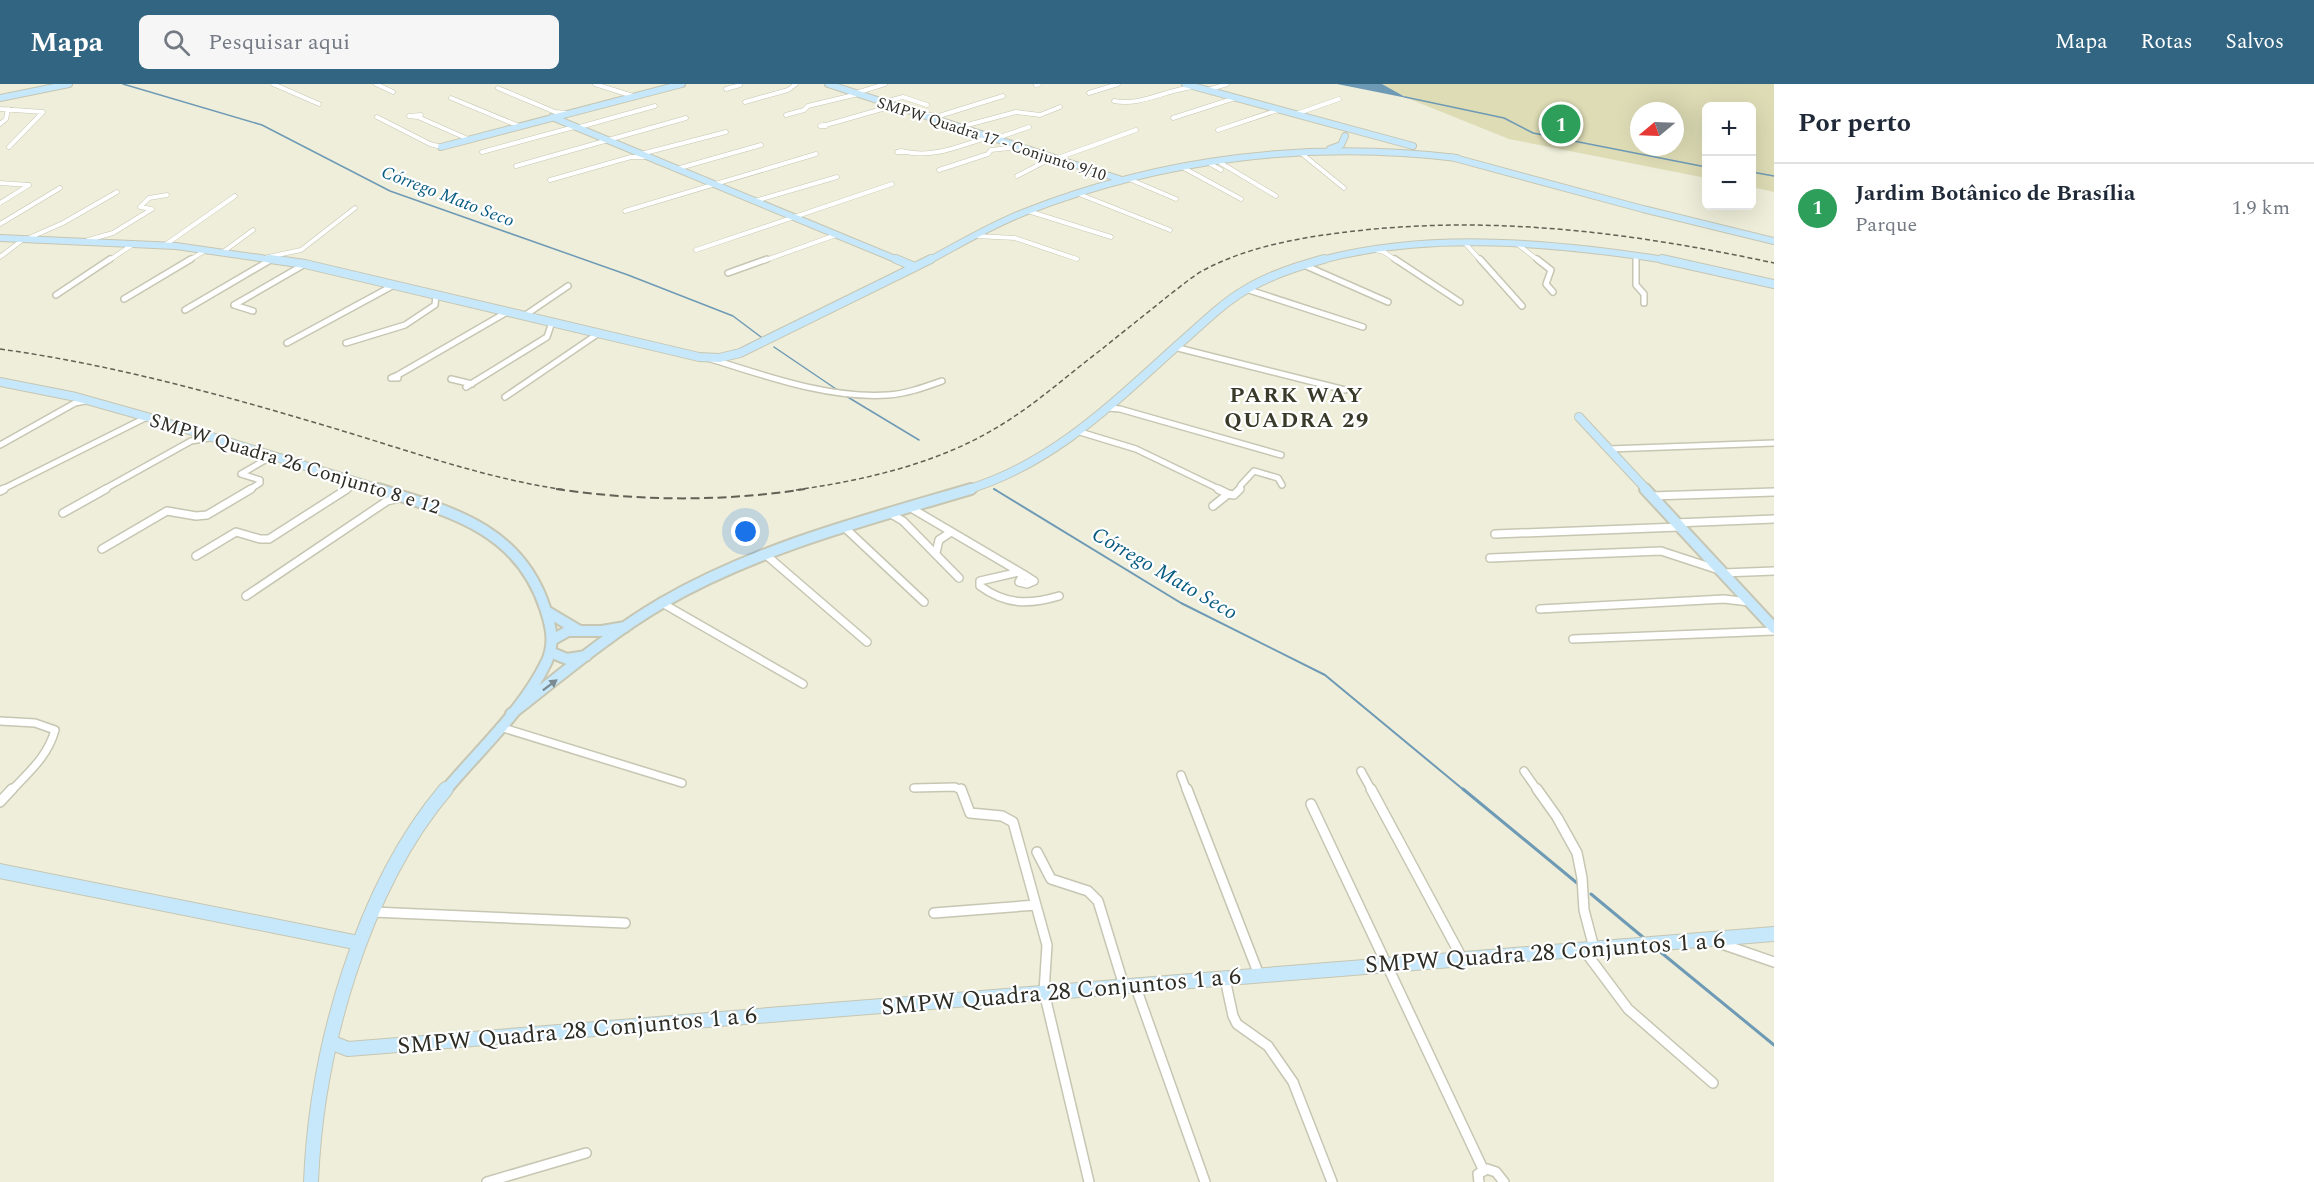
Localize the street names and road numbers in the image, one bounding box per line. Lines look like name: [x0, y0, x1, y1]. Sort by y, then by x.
street label: SMPW Quadra 17 - Conjunto 9/10: [874, 90, 1109, 187]
street label: SMPW Quadra 26 Conjunto 8 e 12: [146, 405, 443, 522]
street label: SMPW Quadra 28 Conjuntos 1 a 6: [1364, 922, 1726, 984]
street label: SMPW Quadra 28 Conjuntos 1 a 6: [880, 958, 1242, 1026]
street label: SMPW Quadra 28 Conjuntos 1 a 6: [396, 997, 758, 1065]

